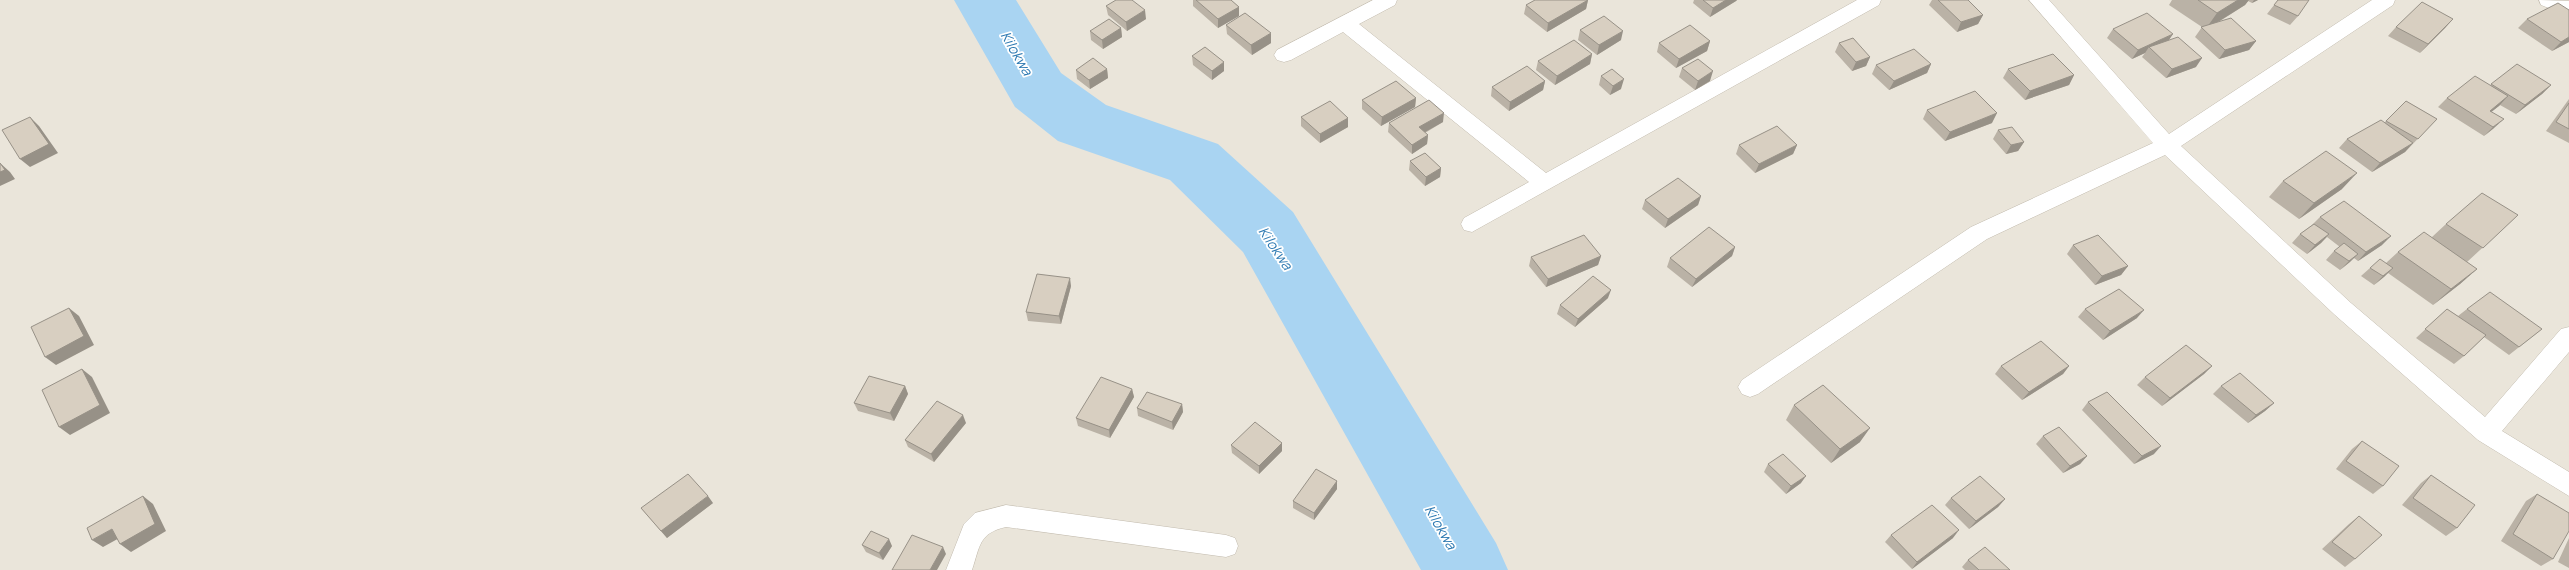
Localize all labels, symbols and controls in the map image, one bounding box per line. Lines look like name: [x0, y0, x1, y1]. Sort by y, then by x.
water label: Kilokwa: [997, 27, 1038, 80]
water label: Kilokwa: [1255, 223, 1298, 274]
water label: Kilokwa: [1421, 501, 1462, 554]

